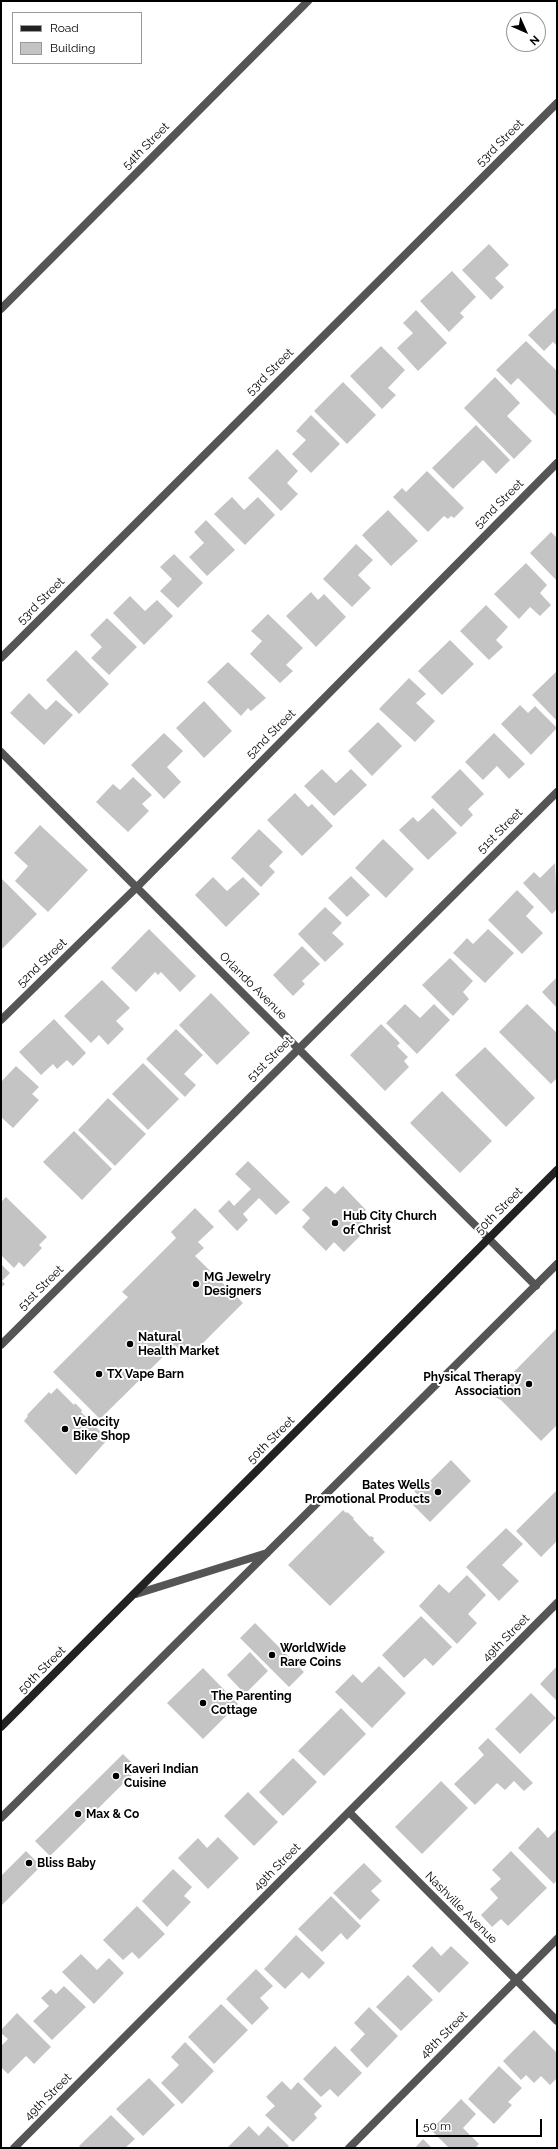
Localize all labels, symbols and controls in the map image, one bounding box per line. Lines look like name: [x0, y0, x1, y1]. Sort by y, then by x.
legend: [12, 12, 142, 64]
north arrow: [506, 12, 546, 52]
text: Road: [50, 21, 79, 35]
text: N: [527, 33, 542, 48]
text: Building: [50, 41, 96, 55]
street label: 53rd Street: [473, 116, 527, 170]
street label: 54th Street: [120, 120, 172, 172]
street label: 53rd Street: [243, 345, 297, 399]
street label: 52nd Street: [471, 476, 527, 532]
street label: 53rd Street: [14, 574, 68, 628]
street label: 52nd Street: [243, 706, 299, 762]
street label: 51st Street: [474, 805, 526, 857]
street label: 52nd Street: [14, 936, 70, 990]
street label: Orlando Avenue: [216, 949, 290, 1023]
street label: 51st Street: [244, 1033, 296, 1085]
street label: 50th Street: [472, 1184, 526, 1238]
place label: Hub City Church of Christ: [343, 1209, 437, 1237]
marker: Hub City Church of Christ: [330, 1218, 340, 1228]
street label: 51st Street: [15, 1262, 67, 1314]
place label: MG Jewelry Designers: [204, 1270, 271, 1298]
marker: MG Jewelry Designers: [191, 1279, 201, 1289]
place label: Natural Health Market: [138, 1330, 219, 1358]
marker: Natural Health Market: [125, 1339, 135, 1349]
place label: TX Vape Barn: [107, 1367, 184, 1381]
marker: TX Vape Barn: [94, 1369, 104, 1379]
place label: Physical Therapy Association: [423, 1370, 521, 1398]
marker: Physical Therapy Association: [524, 1379, 534, 1389]
street label: 50th Street: [244, 1413, 298, 1467]
place label: Velocity Bike Shop: [73, 1415, 130, 1443]
marker: Velocity Bike Shop: [60, 1424, 70, 1434]
place label: Bates Wells Promotional Products: [305, 1478, 430, 1506]
marker: Bates Wells Promotional Products: [433, 1487, 443, 1497]
street label: 49th Street: [479, 1611, 533, 1665]
place label: WorldWide Rare Coins: [280, 1641, 346, 1669]
street label: 50th Street: [15, 1643, 69, 1697]
marker: WorldWide Rare Coins: [267, 1650, 277, 1660]
place label: The Parenting Cottage: [211, 1689, 292, 1717]
marker: The Parenting Cottage: [198, 1698, 208, 1708]
place label: Kaveri Indian Cuisine: [124, 1762, 198, 1790]
marker: Kaveri Indian Cuisine: [111, 1771, 121, 1781]
place label: Max & Co: [86, 1807, 139, 1821]
marker: Max & Co: [73, 1809, 83, 1819]
street label: 49th Street: [250, 1840, 304, 1894]
place label: Bliss Baby: [37, 1856, 96, 1870]
marker: Bliss Baby: [24, 1858, 34, 1868]
street label: Nashville Avenue: [422, 1869, 500, 1947]
street label: 48th Street: [417, 2008, 471, 2062]
street label: 49th Street: [21, 2070, 75, 2124]
scale bar: [418, 2111, 544, 2137]
text: 50 m: [423, 2119, 451, 2133]

